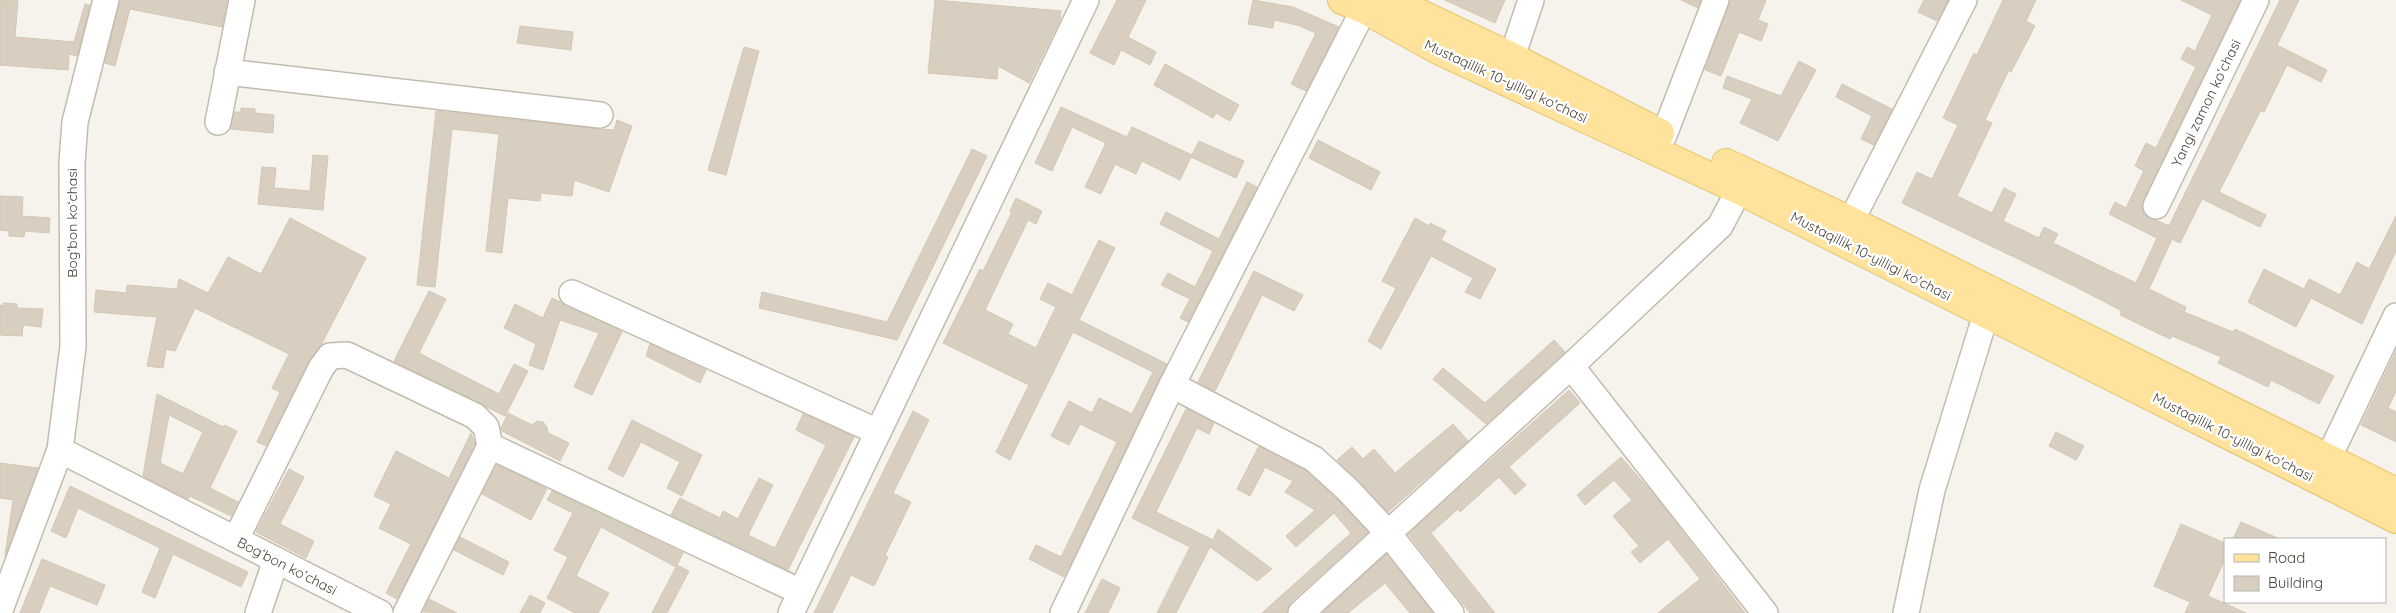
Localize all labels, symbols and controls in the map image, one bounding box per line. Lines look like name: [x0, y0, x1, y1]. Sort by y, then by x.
street label: Mustaqillik 10-yilligi ko'chasi: [1421, 35, 1591, 127]
street label: Yangi zamon koʻchasi: [2167, 36, 2245, 170]
street label: Bogʻbon koʻchasi: [63, 168, 81, 278]
street label: Mustaqillik 10-yilligi ko'chasi: [1788, 208, 1954, 304]
street label: Mustaqillik 10-yilligi ko'chasi: [2150, 389, 2316, 485]
street label: Bogʻbon koʻchasi: [234, 533, 340, 599]
legend: [2224, 538, 2386, 603]
text: Road: [2268, 548, 2305, 567]
text: Building: [2268, 573, 2323, 592]

